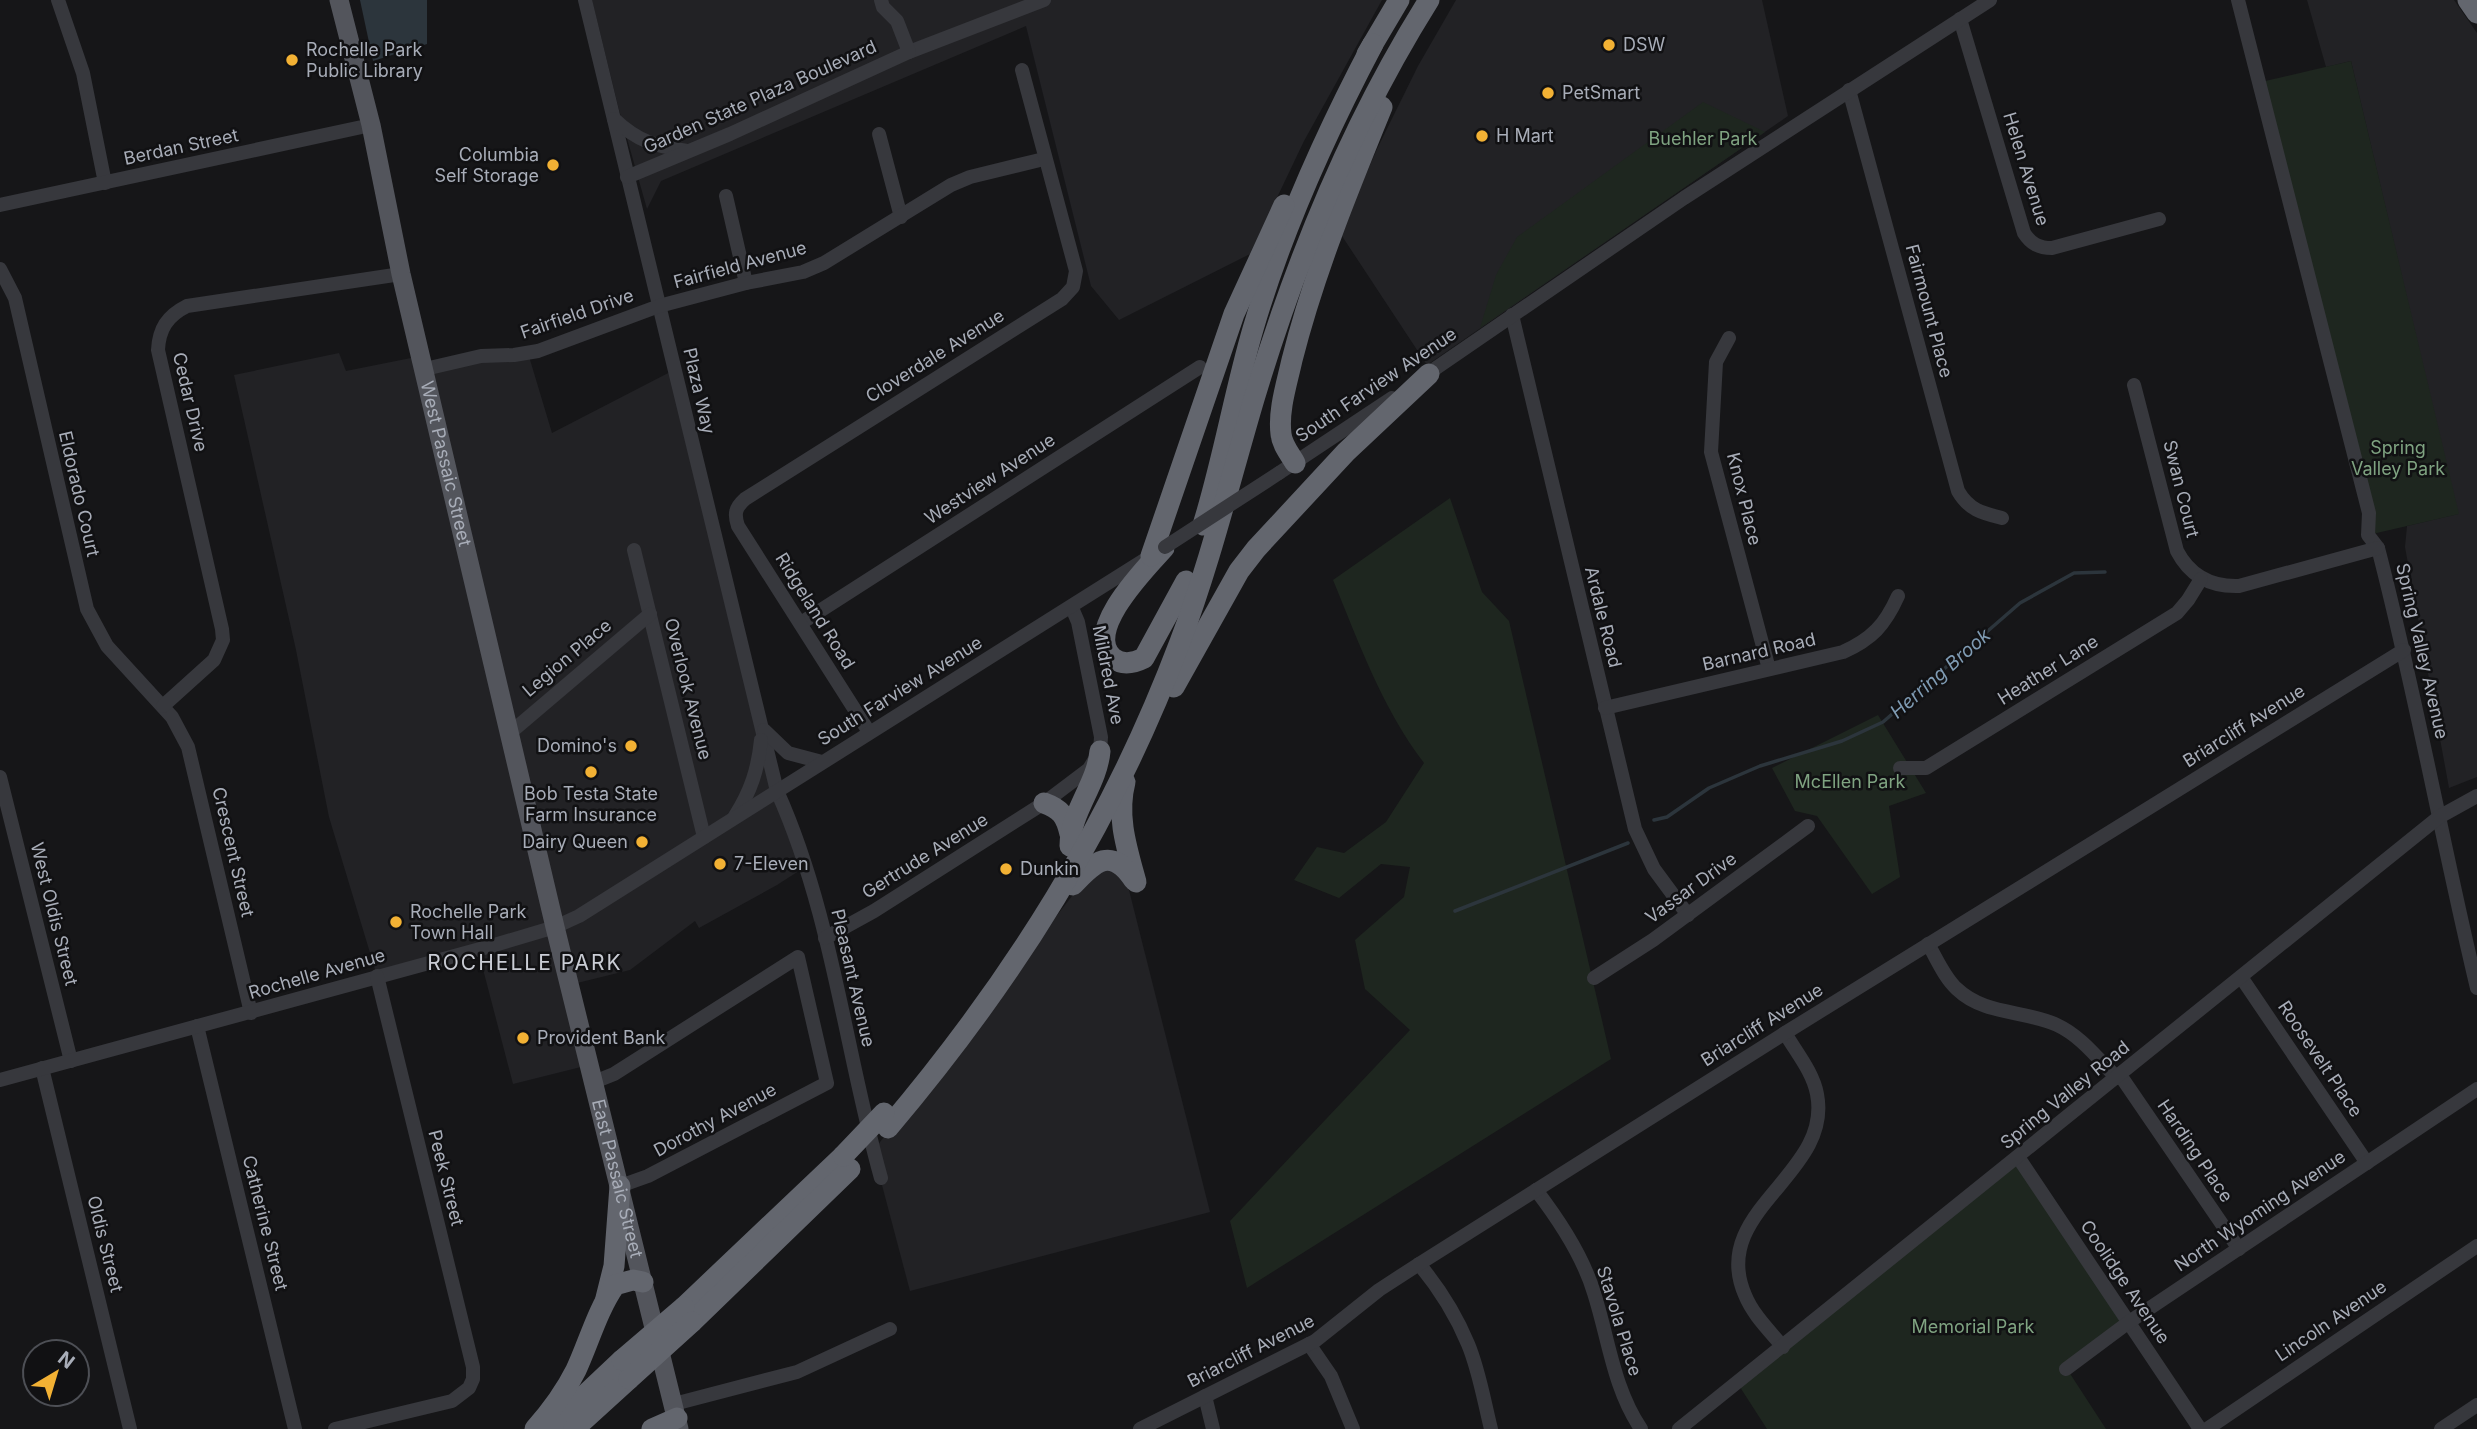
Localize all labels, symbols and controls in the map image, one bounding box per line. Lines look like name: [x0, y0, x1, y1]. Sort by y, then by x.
place label: DSW: [1623, 34, 1666, 55]
street label: Garden State Plaza Boulevard: [640, 36, 879, 157]
marker: DSW: [1601, 37, 1617, 53]
place label: Rochelle Park Public Library: [306, 39, 423, 81]
marker: Rochelle Park Public Library: [284, 52, 300, 68]
place label: PetSmart: [1562, 82, 1640, 103]
marker: PetSmart: [1540, 85, 1556, 101]
street label: Helen Avenue: [1999, 110, 2054, 228]
street label: Berdan Street: [122, 124, 240, 169]
place label: H Mart: [1496, 125, 1554, 146]
marker: H Mart: [1474, 128, 1490, 144]
park label: Buehler Park: [1649, 128, 1758, 149]
place label: Columbia Self Storage: [434, 144, 539, 186]
marker: Columbia Self Storage: [545, 157, 561, 173]
street label: Fairfield Avenue: [671, 237, 809, 292]
street label: Fairmount Place: [1902, 242, 1957, 380]
street label: Fairfield Drive: [517, 284, 636, 343]
street label: Cloverdale Avenue: [862, 305, 1008, 407]
street label: South Farview Avenue: [1291, 323, 1460, 446]
street label: Plaza Way: [679, 346, 720, 436]
street label: Cedar Drive: [169, 350, 212, 454]
street label: West Passaic Street: [417, 379, 476, 548]
street label: Eldorado Court: [55, 429, 104, 559]
street label: Westview Avenue: [921, 429, 1059, 528]
park label: Spring Valley Park: [2351, 437, 2445, 479]
street label: Swan Court: [2159, 438, 2204, 540]
street label: Knox Place: [1723, 450, 1766, 547]
street label: Ridgeland Road: [771, 549, 860, 673]
street label: Spring Valley Avenue: [2392, 561, 2453, 741]
street label: Ardale Road: [1581, 564, 1626, 670]
street label: Legion Place: [518, 614, 615, 701]
street label: Overlook Avenue: [661, 616, 716, 762]
water label: Herring Brook: [1885, 623, 1996, 723]
street label: Mildred Ave: [1089, 624, 1128, 726]
street label: Barnard Road: [1700, 628, 1818, 675]
street label: Heather Lane: [1994, 630, 2102, 709]
street label: South Farview Avenue: [814, 631, 986, 750]
street label: Briarcliff Avenue: [2179, 680, 2309, 771]
place label: Domino's: [537, 735, 617, 756]
marker: Domino's: [623, 738, 639, 754]
marker: Bob Testa State Farm Insurance: [583, 764, 599, 780]
park label: McEllen Park: [1795, 771, 1906, 792]
place label: Bob Testa State Farm Insurance: [524, 783, 658, 825]
street label: Crescent Street: [208, 785, 259, 919]
street label: Gertrude Avenue: [858, 808, 991, 903]
place label: Dairy Queen: [522, 831, 628, 852]
marker: Dairy Queen: [634, 834, 650, 850]
street label: West Oldis Street: [27, 840, 82, 988]
street label: Vassar Drive: [1641, 848, 1740, 928]
place label: 7-Eleven: [734, 853, 809, 874]
marker: 7-Eleven: [712, 856, 728, 872]
place label: Dunkin: [1020, 858, 1079, 879]
marker: Dunkin: [998, 861, 1014, 877]
place label: Rochelle Park Town Hall: [410, 901, 526, 943]
street label: Pleasant Avenue: [827, 907, 880, 1049]
marker: Rochelle Park Town Hall: [388, 914, 404, 930]
street label: Rochelle Avenue: [246, 944, 388, 1003]
district label: ROCHELLE PARK: [427, 950, 623, 975]
street label: Briarcliff Avenue: [1697, 979, 1827, 1070]
street label: Roosevelt Place: [2274, 997, 2367, 1121]
place label: Provident Bank: [537, 1027, 666, 1048]
marker: Provident Bank: [515, 1030, 531, 1046]
street label: Spring Valley Road: [1996, 1036, 2133, 1153]
street label: Dorothy Avenue: [650, 1078, 780, 1161]
street label: Harding Place: [2153, 1096, 2237, 1206]
street label: East Passaic Street: [588, 1097, 647, 1260]
street label: Peek Street: [424, 1128, 469, 1228]
street label: North Wyoming Avenue: [2170, 1146, 2349, 1276]
street label: Catherine Street: [239, 1153, 292, 1293]
street label: Oldis Street: [83, 1193, 128, 1294]
street label: Coolidge Avenue: [2076, 1216, 2174, 1347]
street label: Stavola Place: [1593, 1263, 1646, 1379]
street label: Lincoln Avenue: [2271, 1276, 2390, 1366]
street label: Briarcliff Avenue: [1184, 1309, 1318, 1392]
park label: Memorial Park: [1912, 1316, 2035, 1337]
north arrow: [21, 1338, 91, 1408]
text: N: [53, 1346, 79, 1374]

